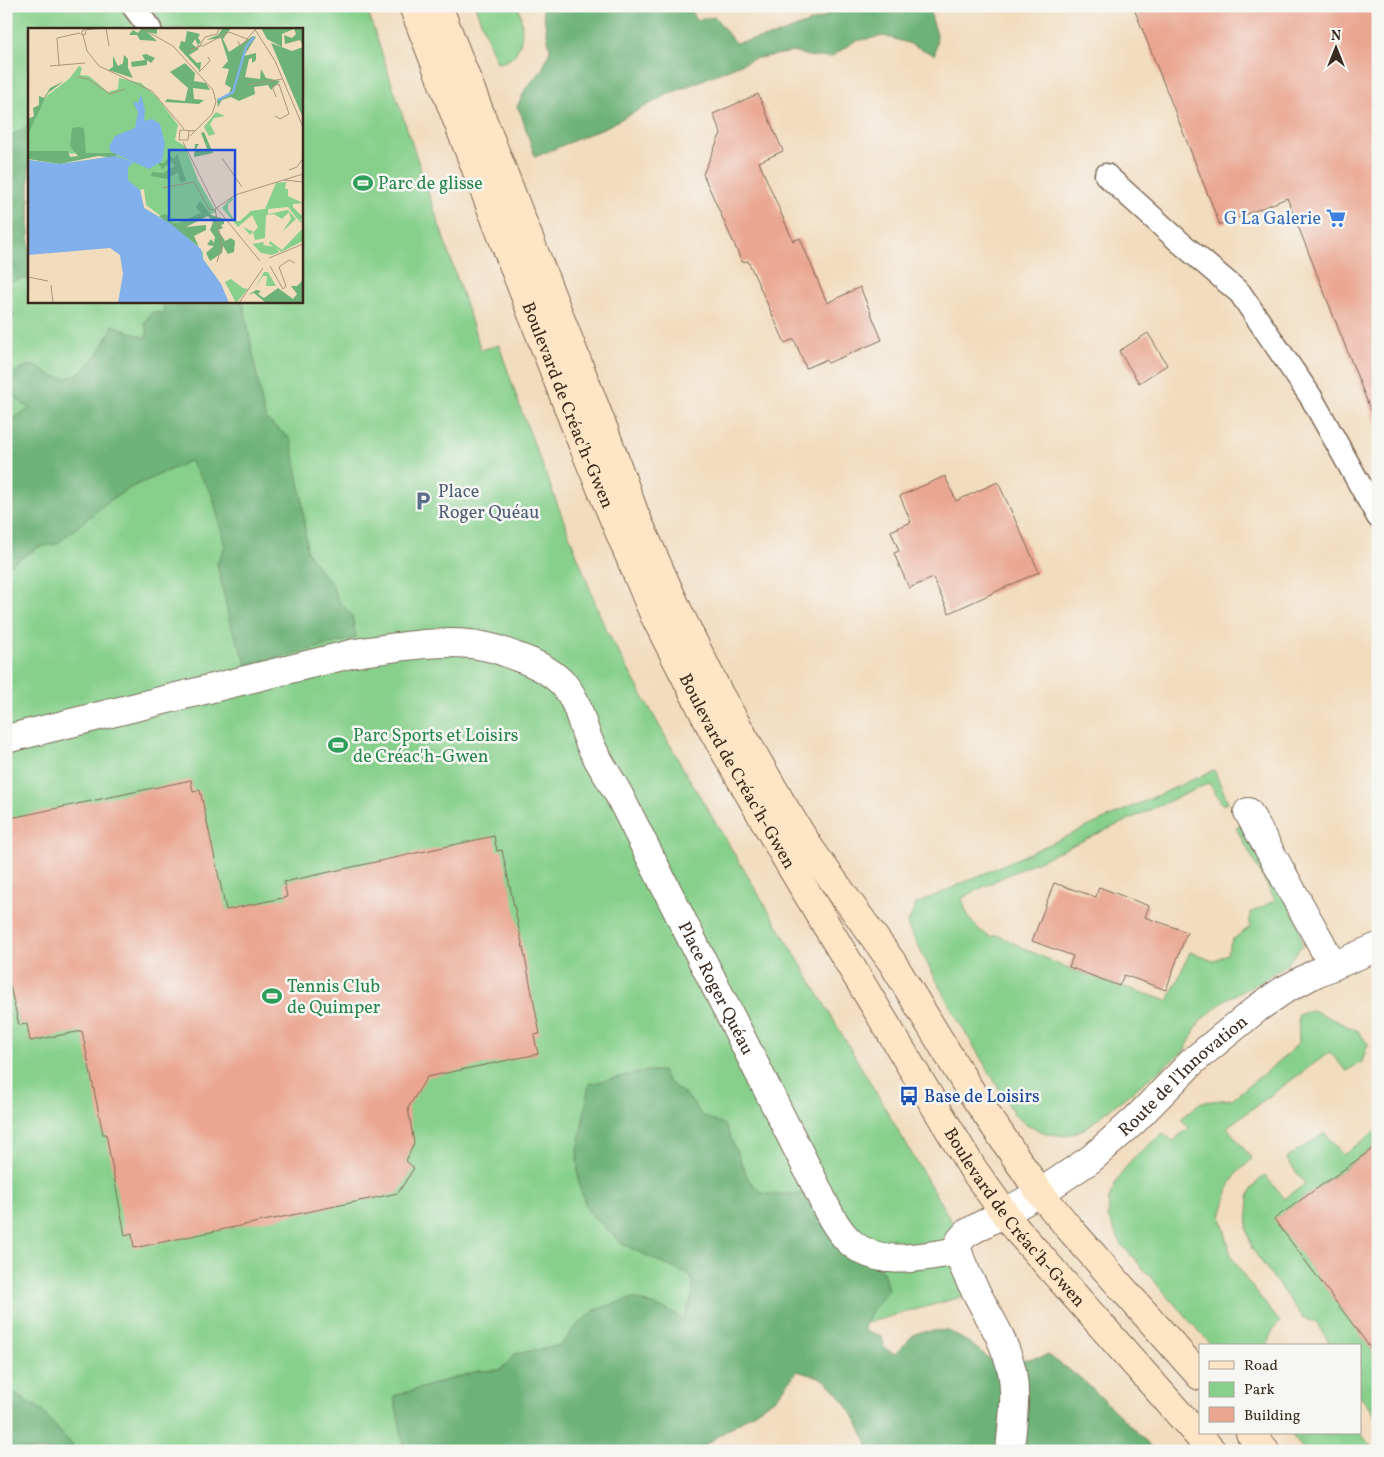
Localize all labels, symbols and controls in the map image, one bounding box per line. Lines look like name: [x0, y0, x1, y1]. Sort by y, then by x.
north arrow: [1312, 22, 1362, 72]
text: N: [1331, 27, 1341, 46]
inset map: [28, 28, 302, 302]
sports icon: Parc de glisse: [352, 172, 374, 194]
place label: Parc de glisse: [378, 172, 483, 197]
place label: G La Galerie: [1224, 207, 1321, 232]
supermarket icon: G La Galerie: [1325, 207, 1347, 229]
street label: Boulevard de Créac'h-Gwen: [515, 299, 619, 513]
place label: Place Roger Quéau: [438, 480, 539, 526]
parking icon: Place Roger Quéau: [412, 490, 434, 512]
street label: Boulevard de Créac'h-Gwen: [672, 670, 801, 874]
place label: Parc Sports et Loisirs de Créac'h-Gwen: [353, 724, 519, 770]
sports icon: Parc Sports et Loisirs de Créac'h-Gwen: [327, 734, 349, 756]
street label: Place Roger Quéau: [671, 918, 759, 1060]
place label: Tennis Club de Quimper: [287, 975, 381, 1021]
sports icon: Tennis Club de Quimper: [261, 985, 283, 1007]
street label: Route de l'Innovation: [1114, 1010, 1254, 1143]
bus stop icon: Base de Loisirs: [898, 1085, 920, 1107]
place label: Base de Loisirs: [924, 1085, 1040, 1110]
street label: Boulevard de Créac'h-Gwen: [937, 1123, 1090, 1313]
legend: [1199, 1344, 1362, 1434]
text: Road: [1244, 1356, 1278, 1377]
text: Park: [1244, 1380, 1275, 1401]
text: Building: [1244, 1406, 1301, 1427]

